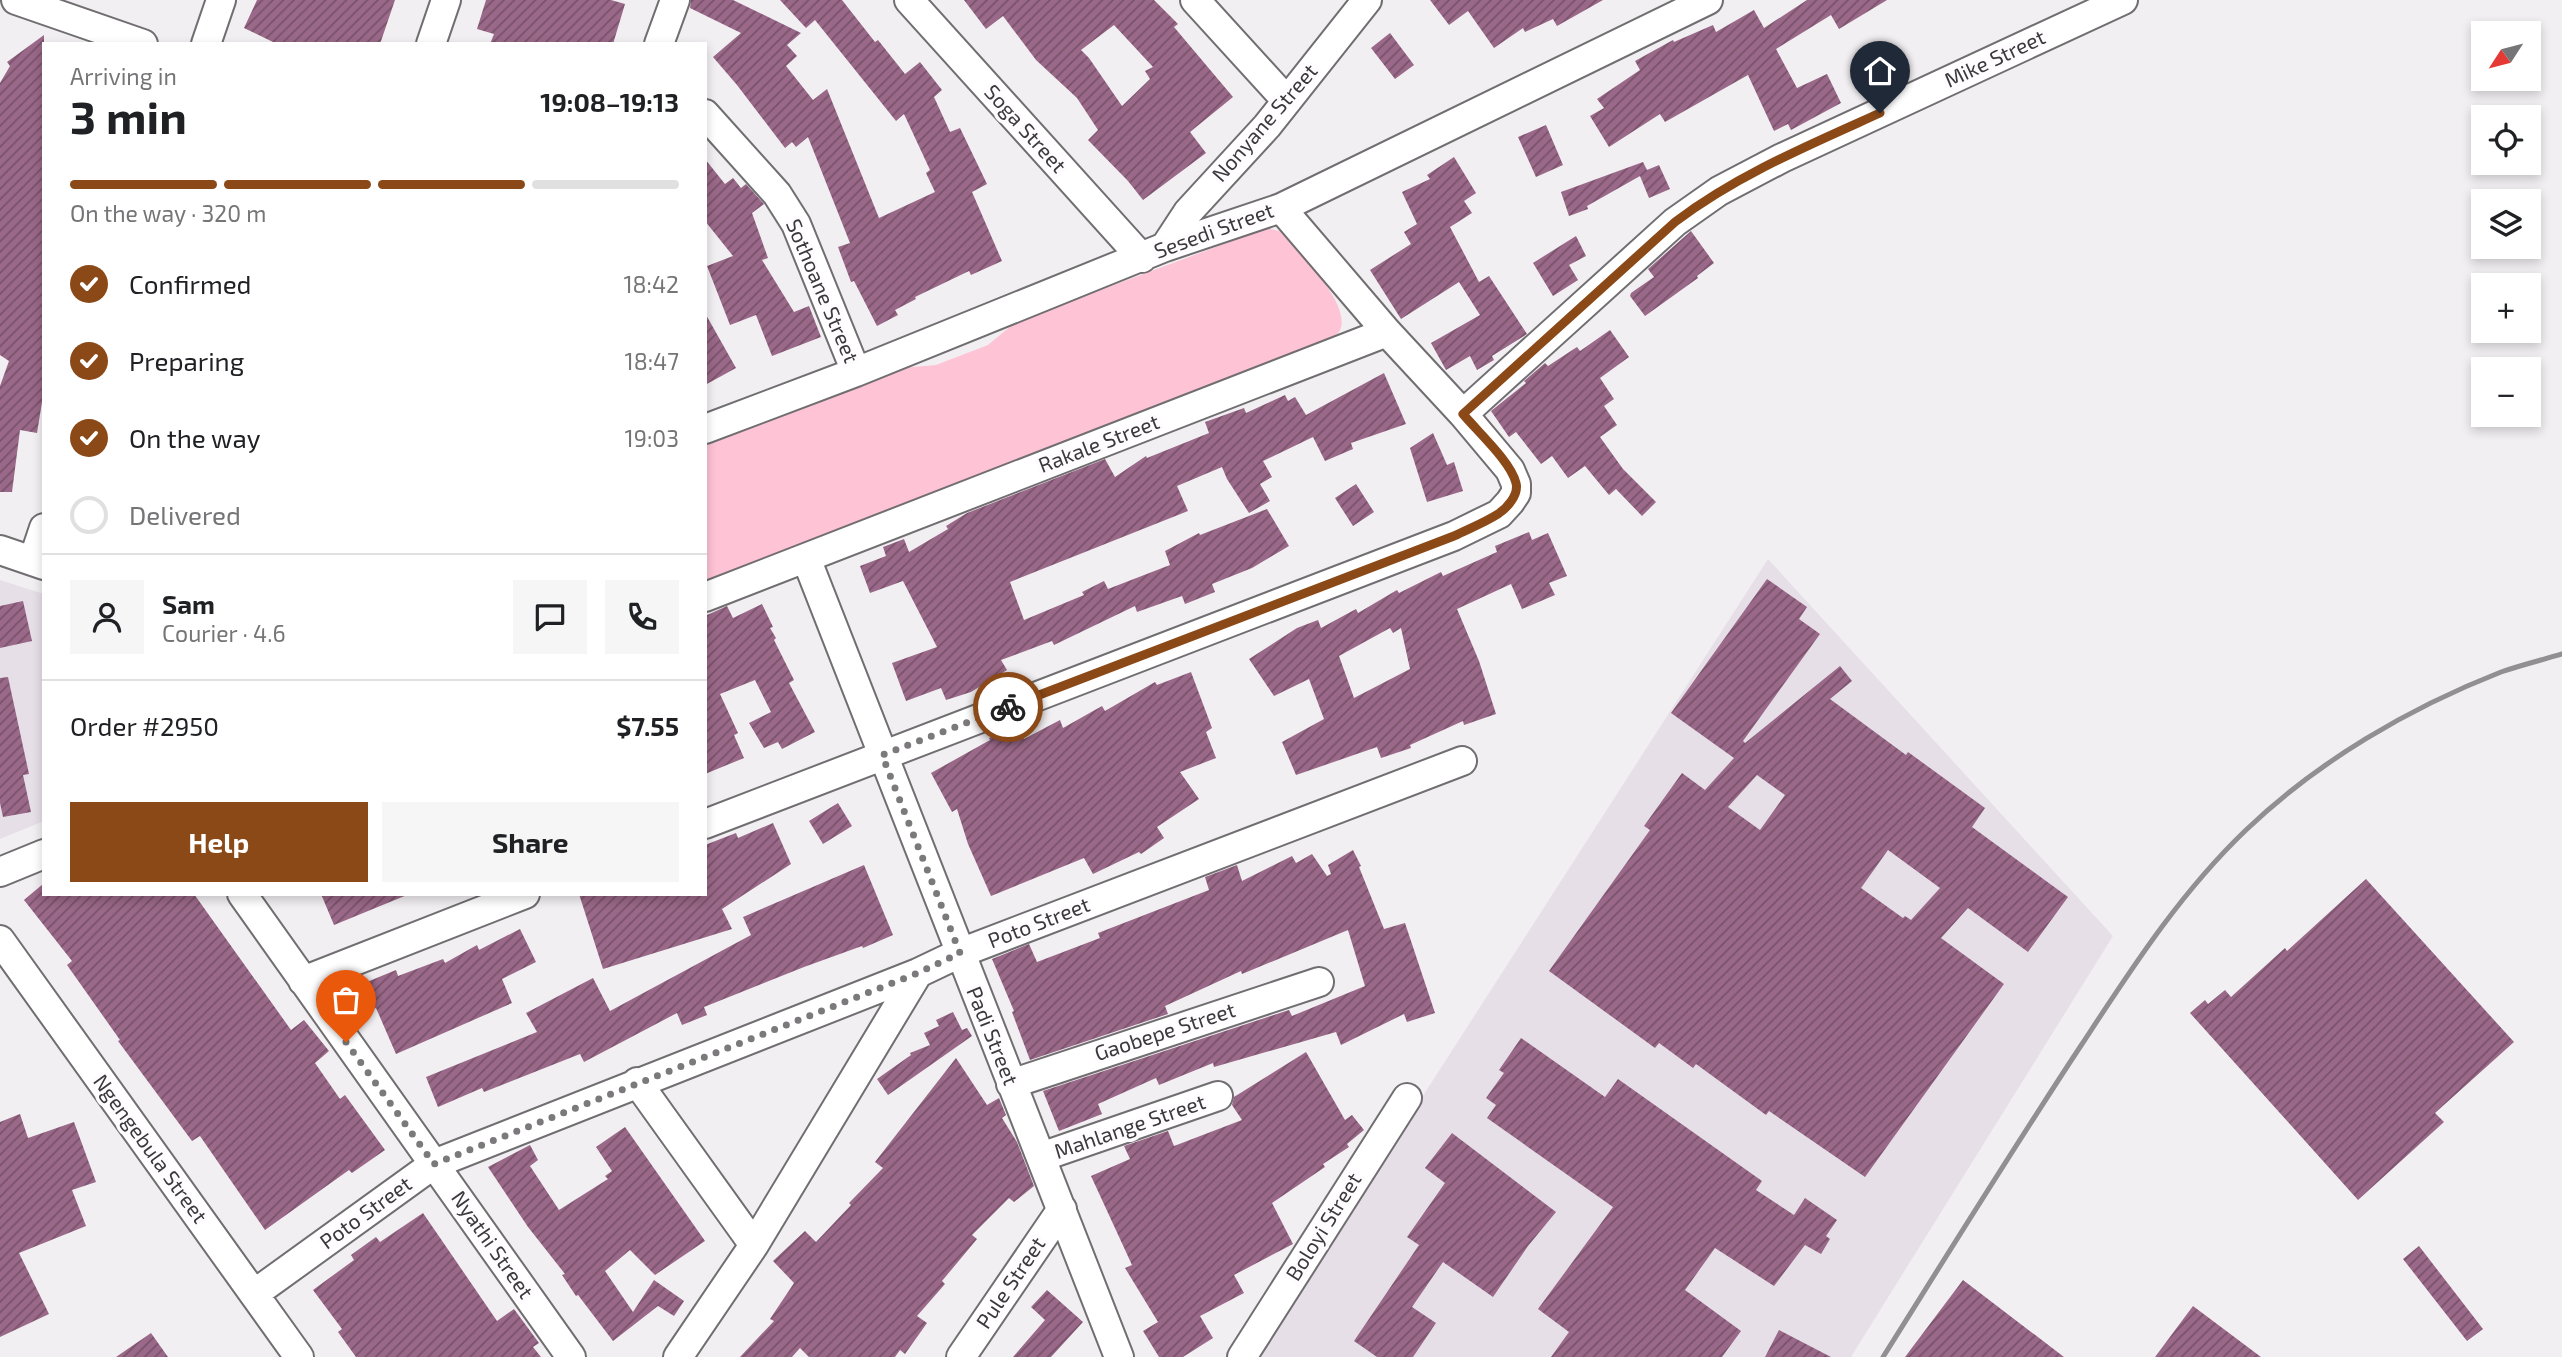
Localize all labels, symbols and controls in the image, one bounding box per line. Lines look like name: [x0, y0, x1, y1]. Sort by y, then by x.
north arrow: [2471, 21, 2541, 91]
map controls: [2471, 21, 2541, 427]
street label: Mike Street: [1940, 23, 2049, 92]
pin: [1850, 41, 1910, 113]
icon: home: [1861, 52, 1899, 90]
street label: Nonyane Street: [1206, 58, 1322, 186]
text: Arriving in: [70, 62, 177, 90]
street label: Soga Street: [980, 79, 1072, 177]
text: 19:08–19:13: [540, 86, 679, 117]
text: 3 min: [70, 88, 187, 143]
button: locate: [2471, 105, 2541, 175]
button: layers: [2471, 189, 2541, 259]
street label: Sesedi Street: [1150, 196, 1277, 263]
text: On the way · 320 m: [70, 199, 266, 227]
street label: Sothoane Street: [782, 215, 865, 366]
icon: check: [70, 265, 108, 303]
text: Confirmed: [129, 268, 252, 299]
text: 18:42: [623, 270, 679, 298]
button: +: [2471, 273, 2541, 343]
icon: check: [70, 342, 108, 380]
text: Preparing: [129, 345, 244, 376]
text: 18:47: [625, 347, 679, 375]
button: −: [2471, 357, 2541, 427]
street label: Rakale Street: [1035, 408, 1162, 477]
icon: check: [70, 419, 108, 457]
text: On the way: [129, 422, 260, 453]
text: 19:03: [625, 424, 679, 452]
text: Delivered: [129, 499, 241, 530]
button: person: [70, 580, 144, 654]
button: chat: [513, 580, 587, 654]
button: phone: [605, 580, 679, 654]
text: Sam: [162, 588, 215, 619]
text: Courier · 4.6: [162, 619, 286, 647]
courier: [973, 672, 1043, 742]
icon: bike: [989, 688, 1027, 726]
text: Order #2950: [70, 710, 219, 741]
text: $7.55: [616, 710, 679, 741]
button: Help: [70, 802, 368, 882]
button: Share: [382, 802, 679, 882]
street label: Poto Street: [984, 891, 1093, 952]
pin: [316, 970, 376, 1042]
icon: bag: [327, 981, 365, 1019]
street label: Padi Street: [962, 982, 1024, 1088]
street label: Gaobepe Street: [1091, 996, 1238, 1065]
street label: Ngengebula Street: [89, 1069, 214, 1227]
street label: Mahlange Street: [1051, 1088, 1208, 1163]
street label: Boloyi Street: [1280, 1168, 1366, 1285]
street label: Poto Street: [314, 1170, 416, 1253]
street label: Nyathi Street: [447, 1185, 540, 1303]
street label: Pule Street: [970, 1232, 1049, 1333]

